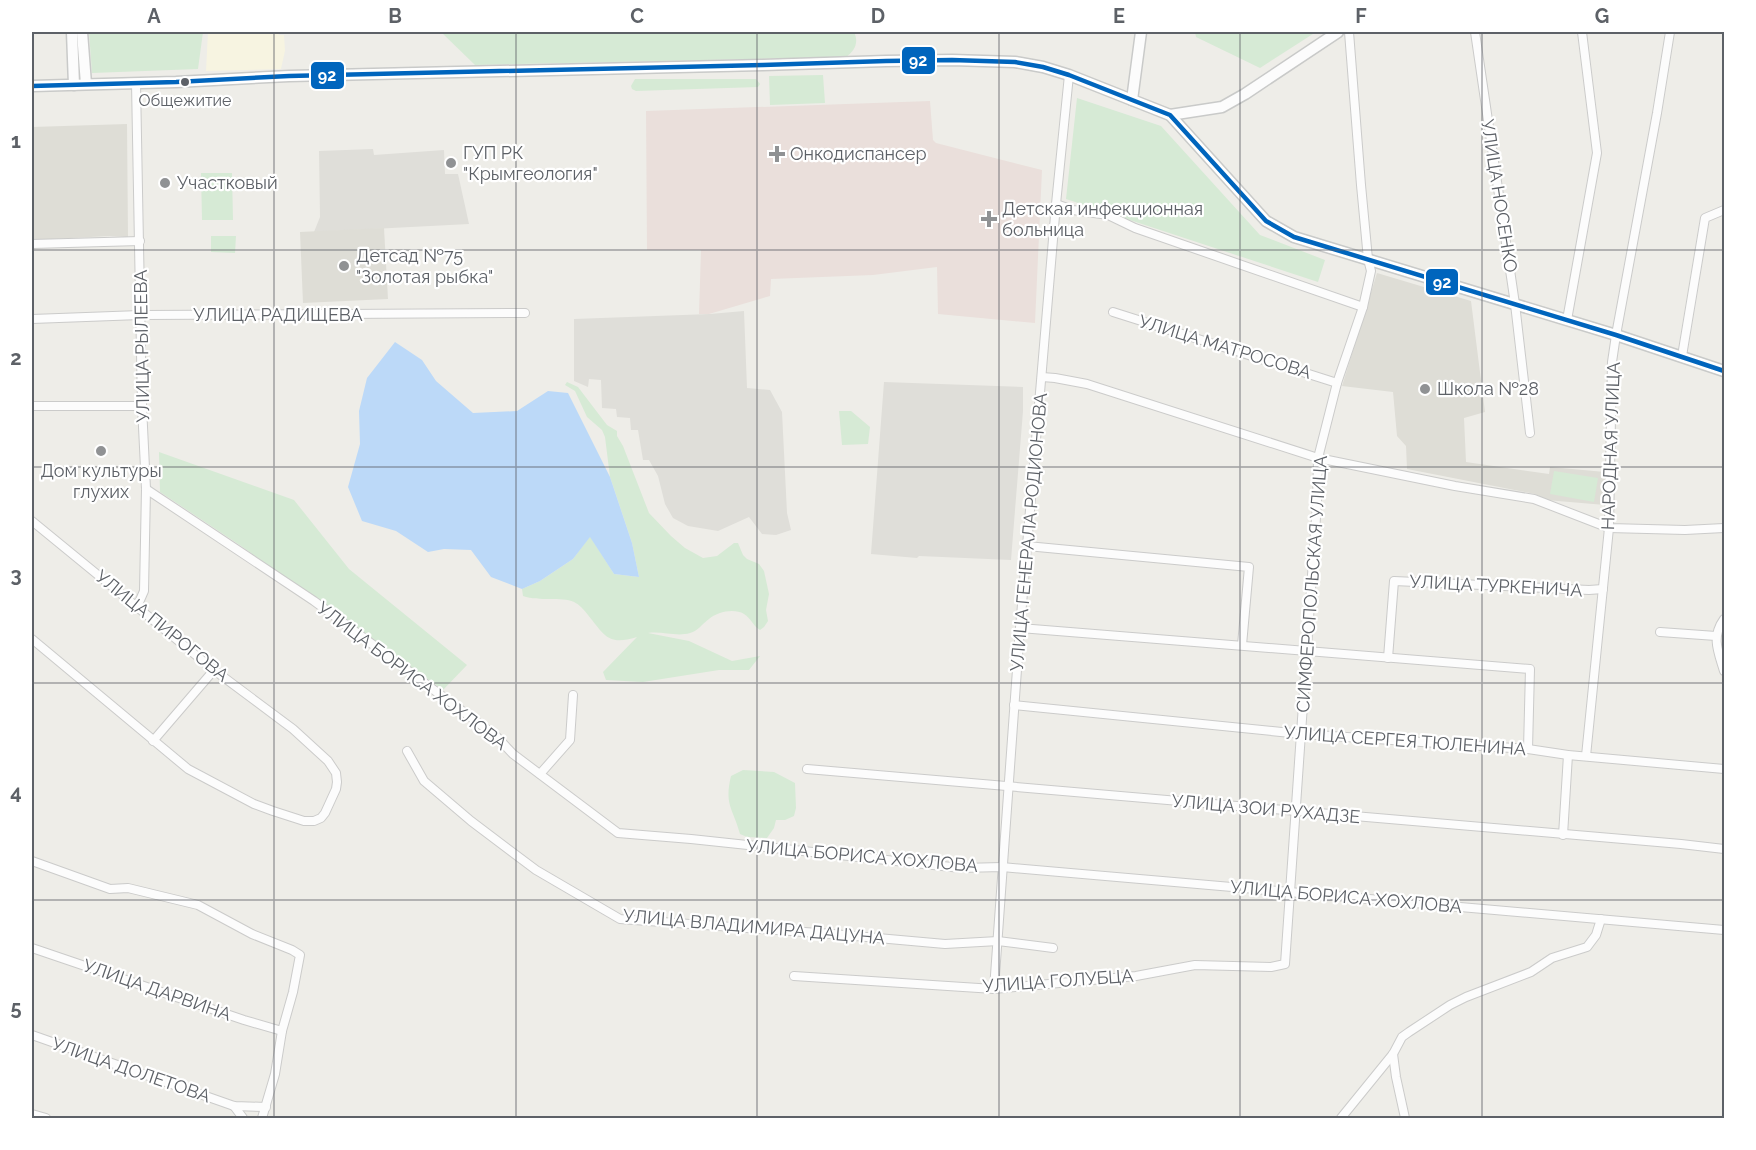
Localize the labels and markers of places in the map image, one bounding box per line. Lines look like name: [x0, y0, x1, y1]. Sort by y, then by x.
marker: Общежитие: [179, 76, 191, 88]
place label: Общежитие: [139, 91, 231, 110]
place label: ГУП РК "Крымгеология": [463, 142, 598, 184]
place label: Онкодиспансер: [790, 143, 927, 164]
marker: Онкодиспансер: [768, 145, 786, 163]
marker: ГУП РК "Крымгеология": [444, 156, 458, 170]
place label: Участковый: [177, 172, 278, 193]
marker: Участковый: [158, 176, 172, 190]
place label: Детская инфекционная больница: [1002, 198, 1203, 240]
marker: Детская инфекционная больница: [980, 210, 998, 228]
place label: Детсад №75 "Золотая рыбка": [356, 245, 493, 287]
marker: Детсад №75 "Золотая рыбка": [337, 259, 351, 273]
place label: Школа №28: [1437, 378, 1539, 399]
marker: Школа №28: [1418, 382, 1432, 396]
marker: Дом культуры глухих: [94, 444, 108, 458]
place label: Дом культуры глухих: [40, 460, 162, 502]

